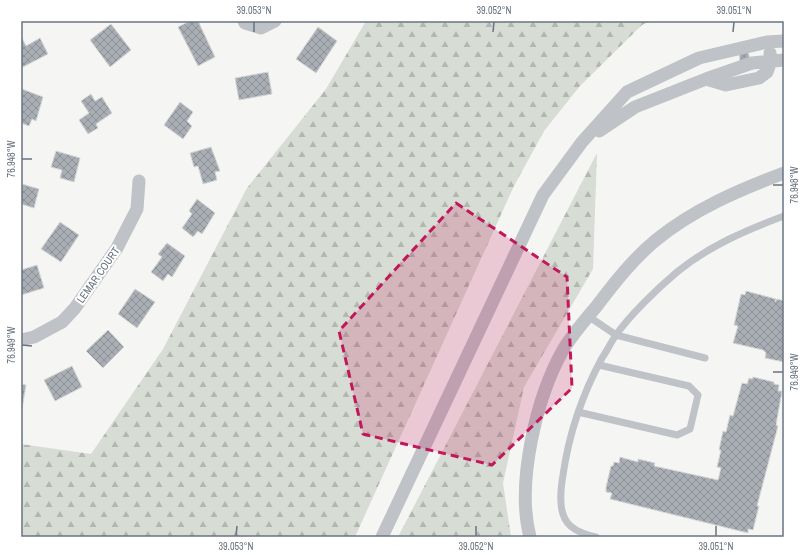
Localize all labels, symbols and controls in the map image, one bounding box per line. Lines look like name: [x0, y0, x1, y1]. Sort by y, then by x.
text: 39.053°N: [237, 4, 272, 17]
text: 39.052°N: [477, 4, 512, 17]
text: 39.051°N: [717, 4, 752, 17]
text: 76.948°W: [5, 140, 18, 177]
text: 76.948°W: [788, 166, 801, 203]
street label: LEMAR COURT: [73, 244, 123, 306]
text: 76.949°W: [5, 326, 18, 363]
text: 76.949°W: [788, 353, 801, 390]
text: 39.053°N: [219, 540, 254, 553]
text: 39.052°N: [459, 540, 494, 553]
text: 39.051°N: [699, 540, 734, 553]

